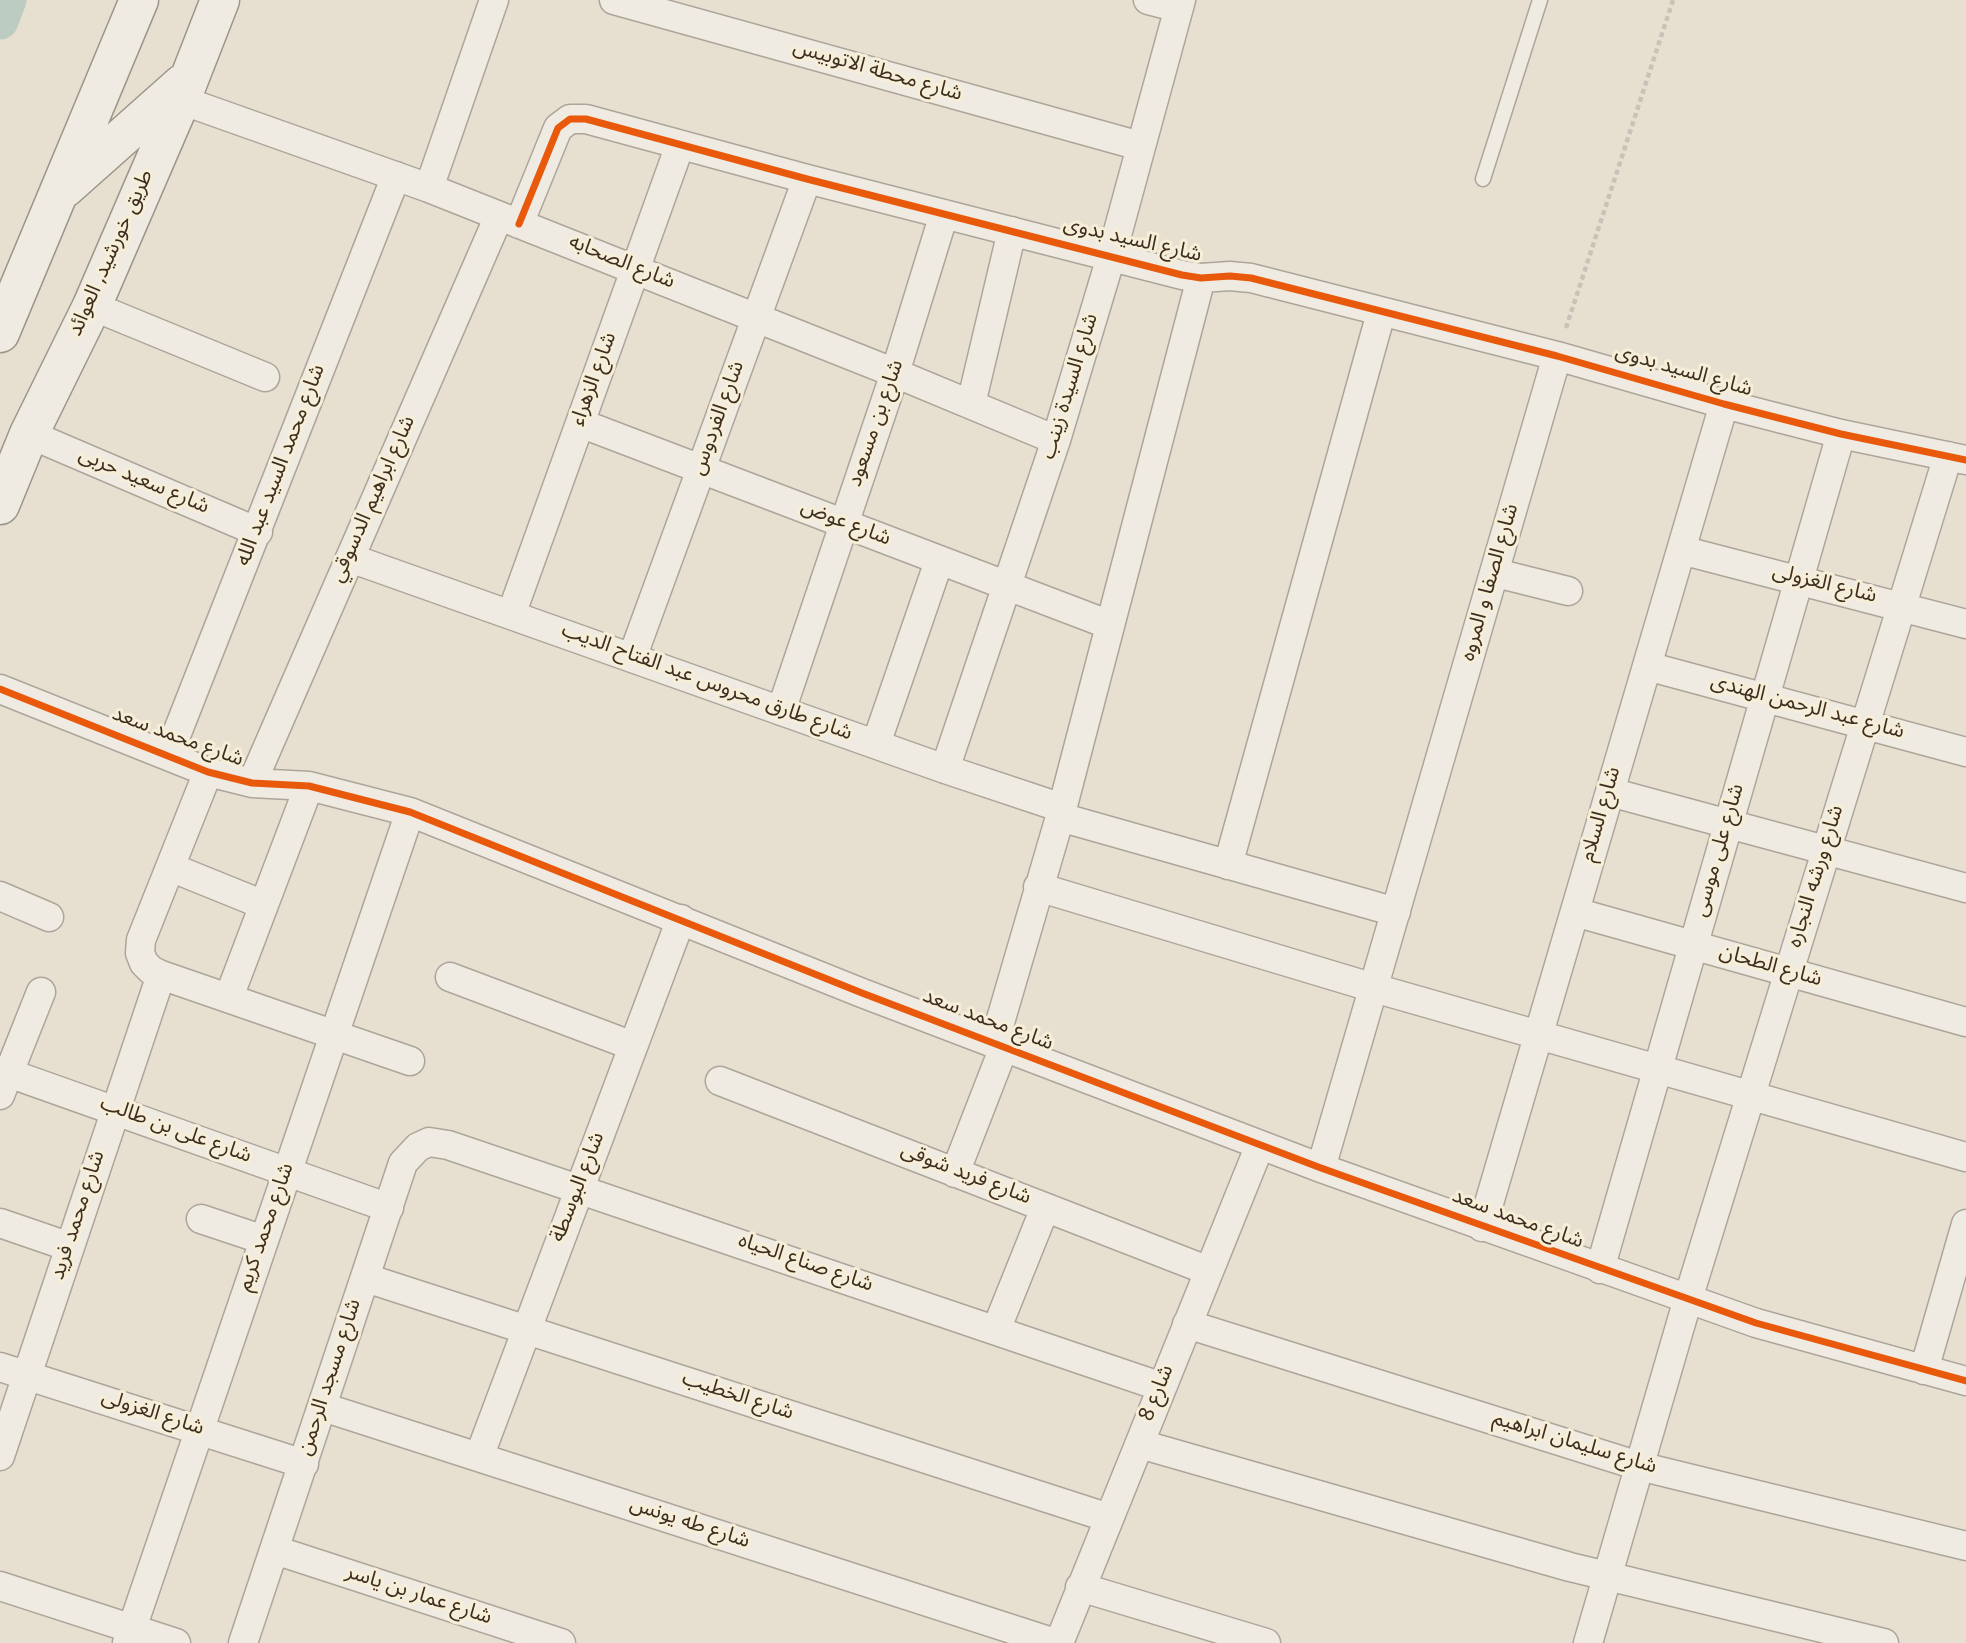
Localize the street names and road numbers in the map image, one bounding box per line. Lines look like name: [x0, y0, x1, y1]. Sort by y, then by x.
street label: شارع محطة الاتوبيس: [789, 37, 965, 109]
street label: طريق خورشيد, العوائد: [65, 167, 161, 341]
street label: شارع السيد بدوى: [1060, 214, 1204, 270]
street label: شارع الصحابه: [564, 231, 678, 297]
street label: شارع السيدة زينب: [1038, 311, 1106, 463]
street label: شارع الزهراء: [567, 330, 625, 430]
street label: شارع السيد بدوى: [1612, 341, 1754, 405]
street label: شارع بن مسعود: [845, 357, 911, 491]
street label: شارع الفردوس: [688, 358, 752, 480]
street label: شارع محمد السيد عبد الله: [233, 362, 333, 570]
street label: شارع ابراهيم الدسوقي: [327, 413, 423, 587]
street label: شارع سعيد حربى: [74, 444, 212, 522]
street label: شارع عوض: [796, 496, 894, 554]
street label: شارع الصفا و المروه: [1458, 501, 1526, 665]
street label: شارع الغزولى: [1769, 561, 1879, 611]
street label: شارع طارق محروس عبد الفتاح الديب: [557, 620, 855, 748]
street label: شارع عبد الرحمن الهندى: [1707, 671, 1907, 747]
street label: شارع محمد سعد: [108, 704, 246, 774]
street label: شارع السلام: [1577, 765, 1629, 865]
street label: شارع على موسى: [1690, 782, 1752, 920]
street label: شارع ورشه النجاره: [1784, 803, 1852, 951]
street label: شارع الطحان: [1716, 941, 1824, 995]
street label: شارع محمد سعد: [918, 985, 1056, 1059]
street label: شارع على بن طالب: [96, 1093, 254, 1171]
street label: شارع البوسطة: [548, 1130, 612, 1246]
street label: شارع فريد شوقى: [896, 1140, 1034, 1212]
street label: شارع محمد فريد: [47, 1148, 113, 1284]
street label: شارع محمد كريم: [234, 1161, 302, 1295]
street label: شارع محمد سعد: [1448, 1186, 1586, 1256]
street label: شارع صناع الحياه: [734, 1230, 876, 1300]
street label: شارع مسجد الرحمن: [295, 1297, 369, 1459]
street label: شارع 8: [1136, 1362, 1182, 1426]
street label: شارع الخطيب: [678, 1368, 796, 1428]
street label: شارع الغزولى: [98, 1387, 206, 1443]
street label: شارع سليمان ابراهيم: [1489, 1408, 1659, 1482]
street label: شارع طه يونس: [626, 1494, 752, 1556]
street label: شارع عمار بن ياسر: [342, 1562, 494, 1632]

